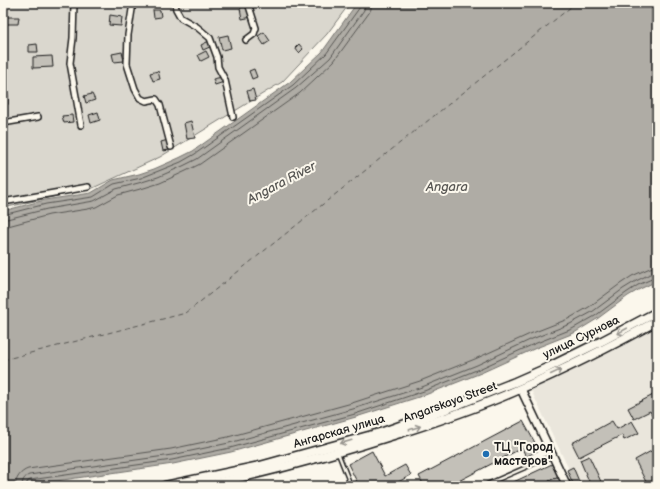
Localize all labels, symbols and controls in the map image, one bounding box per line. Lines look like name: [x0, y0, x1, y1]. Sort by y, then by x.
water label: Angara River: [244, 157, 320, 208]
water label: Angara: [425, 179, 468, 195]
street label: улица Сурнова: [540, 312, 622, 362]
one-way arrow: [617, 327, 629, 335]
one-way arrow: [550, 368, 562, 375]
street label: Angarskaya Street: [401, 378, 499, 426]
street label: Ангарская улица: [291, 411, 387, 452]
one-way arrow: [409, 424, 421, 432]
one-way arrow: [340, 439, 353, 446]
place label: ТЦ "Город мастеров": [494, 440, 554, 469]
marker: ТЦ "Город мастеров": [481, 449, 491, 459]

